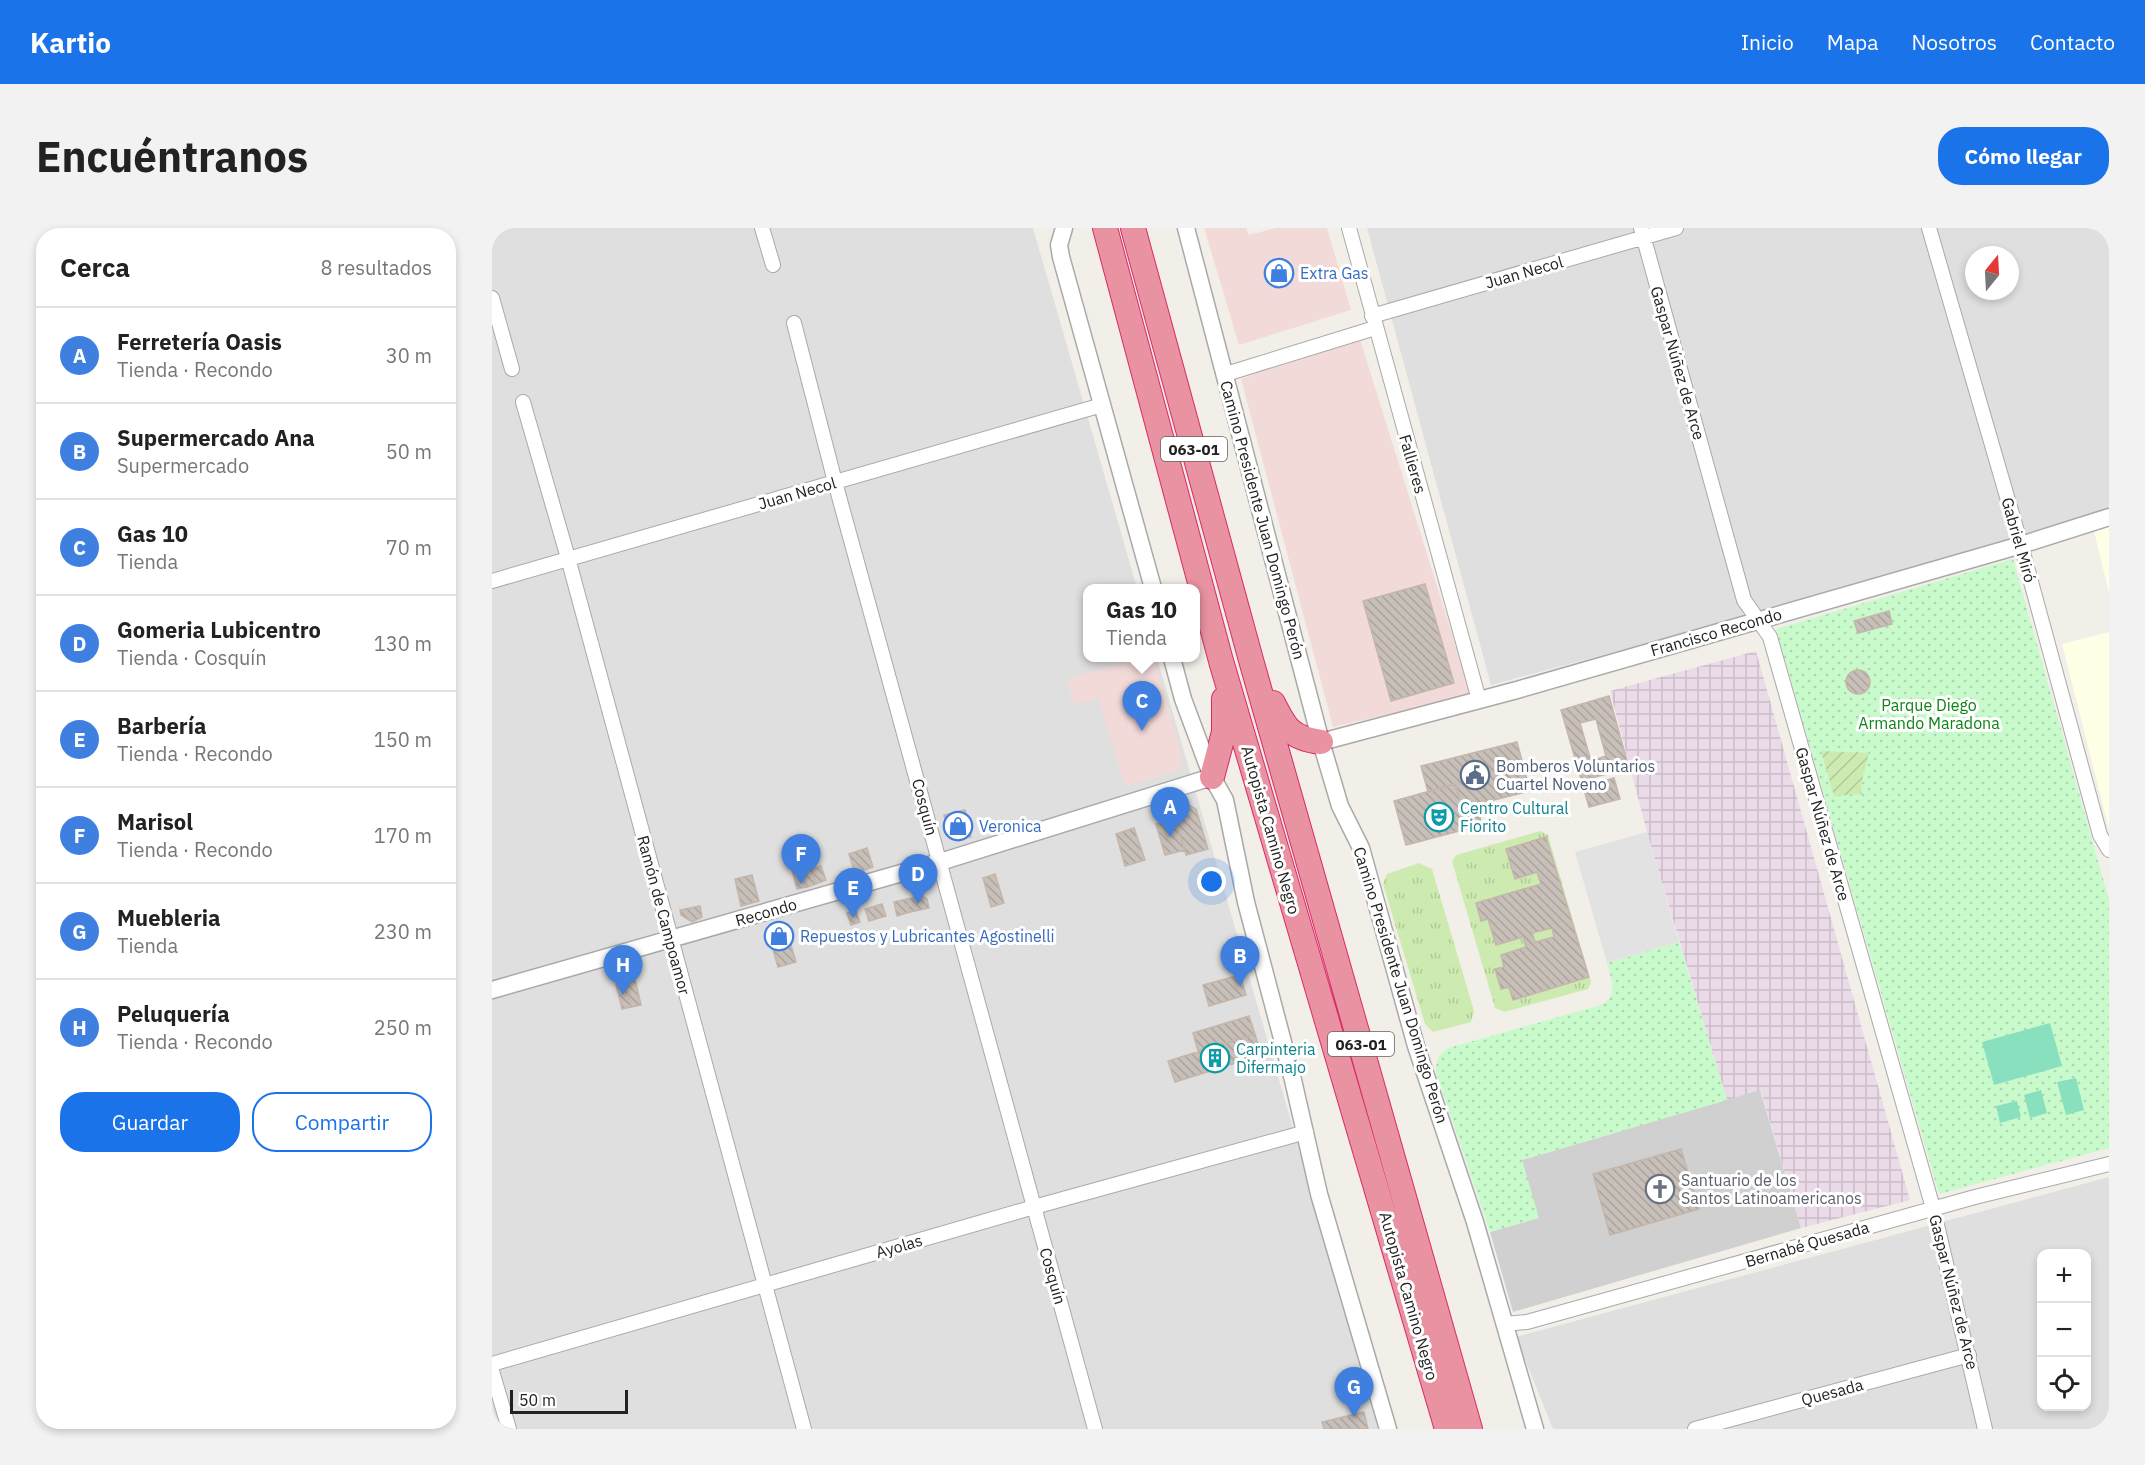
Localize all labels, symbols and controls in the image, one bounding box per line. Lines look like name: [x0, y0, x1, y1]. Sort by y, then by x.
text: Kartio: [30, 24, 111, 61]
text: Inicio: [1741, 28, 1794, 56]
text: Mapa: [1827, 28, 1879, 56]
text: Nosotros: [1912, 28, 1997, 56]
text: Contacto: [2030, 28, 2115, 56]
button: Cómo llegar: [1938, 127, 2109, 185]
text: Encuéntranos: [36, 129, 308, 184]
north arrow: [1965, 246, 2019, 300]
text: Cerca: [60, 250, 130, 284]
street label: Juan Necol: [1483, 251, 1565, 293]
text: 8 resultados: [320, 254, 432, 281]
shop icon: Extra Gas: [1263, 257, 1295, 289]
place label: Extra Gas: [1300, 263, 1369, 283]
street label: Gaspar Núñez de Arce: [1646, 284, 1710, 442]
text: Ferretería Oasis: [117, 327, 282, 356]
text: A: [73, 342, 86, 369]
text: 30 m: [386, 342, 432, 369]
text: Tienda · Recondo: [117, 356, 273, 383]
street label: Camino Presidente Juan Domingo Perón: [1216, 378, 1310, 662]
text: Supermercado Ana: [117, 423, 315, 452]
street label: Fallieres: [1395, 432, 1431, 496]
road number: 063-01: [1161, 437, 1227, 461]
text: B: [73, 438, 86, 465]
text: 50 m: [386, 438, 432, 465]
text: Supermercado: [117, 452, 249, 479]
street label: Juan Necol: [756, 472, 838, 514]
street label: Gabriel Miró: [1997, 495, 2041, 585]
text: Gas 10: [117, 519, 188, 548]
text: C: [73, 534, 86, 561]
text: 70 m: [386, 534, 432, 561]
text: Tienda: [117, 548, 178, 575]
popup: [1083, 584, 1200, 662]
text: Gas 10: [1106, 595, 1177, 624]
street label: Francisco Recondo: [1648, 604, 1784, 660]
text: Gomeria Lubicentro: [117, 615, 321, 644]
text: Tienda: [1106, 624, 1167, 651]
text: D: [73, 630, 86, 657]
text: 130 m: [374, 630, 432, 657]
text: Tienda · Cosquín: [117, 644, 267, 671]
pin: C: [1122, 682, 1162, 731]
park label: Parque Diego Armando Maradona: [1858, 695, 2000, 733]
text: Barbería: [117, 711, 207, 740]
text: E: [73, 726, 86, 753]
text: 150 m: [374, 726, 432, 753]
text: Tienda · Recondo: [117, 740, 273, 767]
street label: Autopista Camino Negro: [1237, 743, 1305, 917]
street label: Gaspar Núñez de Arce: [1791, 745, 1855, 903]
place label: Bomberos Voluntarios Cuartel Noveno: [1496, 756, 1655, 794]
public building icon: Bomberos Voluntarios Cuartel Noveno: [1459, 759, 1491, 791]
street label: Cosquín: [908, 776, 942, 838]
pin: A: [1150, 788, 1190, 837]
place label: Centro Cultural Fiorito: [1460, 798, 1569, 836]
theatre icon: Centro Cultural Fiorito: [1423, 801, 1455, 833]
text: Marisol: [117, 807, 193, 836]
shop icon: Veronica: [942, 810, 974, 842]
place label: Veronica: [979, 816, 1042, 836]
text: F: [74, 822, 85, 849]
text: 170 m: [374, 822, 432, 849]
street label: Ramón de Campoamor: [633, 833, 695, 997]
pin: F: [782, 834, 820, 884]
text: Tienda · Recondo: [117, 836, 273, 863]
street label: Camino Presidente Juan Domingo Perón: [1349, 844, 1453, 1126]
pin: D: [898, 854, 938, 904]
your location: [1197, 867, 1226, 896]
pin: E: [834, 868, 872, 918]
street label: Recondo: [733, 894, 799, 930]
text: Muebleria: [117, 903, 221, 932]
text: G: [72, 918, 87, 945]
text: 230 m: [374, 918, 432, 945]
shop icon: Repuestos y Lubricantes Agostinelli: [763, 920, 795, 952]
place label: Repuestos y Lubricantes Agostinelli: [800, 926, 1055, 946]
text: Tienda: [117, 932, 178, 959]
pin: B: [1220, 936, 1260, 986]
pin: H: [604, 946, 642, 995]
text: Peluquería: [117, 999, 230, 1028]
text: H: [72, 1014, 87, 1041]
text: 250 m: [374, 1014, 432, 1041]
text: Tienda · Recondo: [117, 1028, 273, 1055]
road number: 063-01: [1328, 1032, 1394, 1056]
place label: Carpinteria Difermajo: [1236, 1039, 1316, 1077]
building icon: Carpinteria Difermajo: [1199, 1042, 1231, 1074]
button: Guardar: [60, 1092, 240, 1152]
button: Compartir: [252, 1092, 432, 1152]
place label: Santuario de los Santos Latinoamericanos: [1681, 1170, 1862, 1208]
church icon: Santuario de los Santos Latinoamericanos: [1644, 1173, 1676, 1205]
street label: Autopista Camino Negro: [1375, 1209, 1443, 1383]
street label: Gaspar Núñez de Arce: [1925, 1212, 1983, 1372]
street label: Bernabé Quesada: [1743, 1217, 1872, 1271]
street label: Ayolas: [873, 1230, 925, 1262]
street label: Cosquín: [1035, 1245, 1071, 1307]
map controls: [2037, 1249, 2091, 1411]
button: +: [2037, 1249, 2091, 1303]
button: −: [2037, 1303, 2091, 1357]
button: locate: [2037, 1357, 2091, 1411]
pin: G: [1334, 1368, 1374, 1417]
street label: Quesada: [1799, 1374, 1866, 1410]
scale bar: [510, 1387, 628, 1414]
text: 50 m: [519, 1390, 556, 1410]

